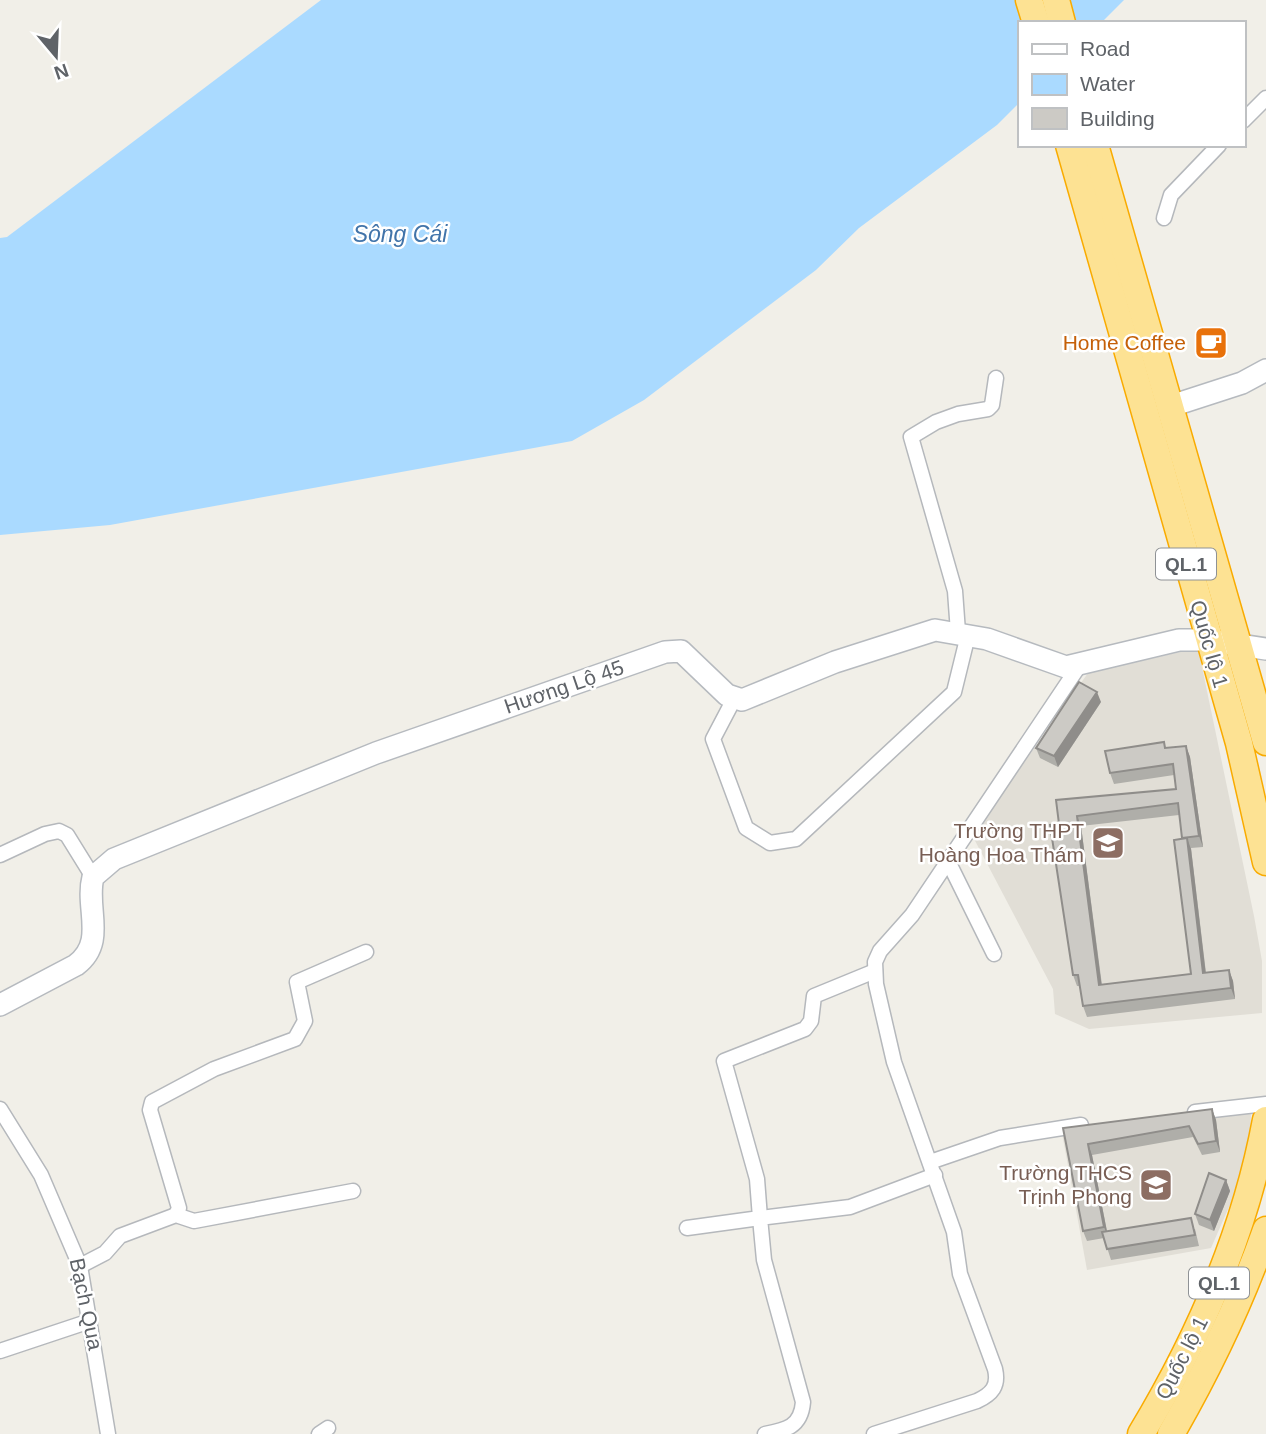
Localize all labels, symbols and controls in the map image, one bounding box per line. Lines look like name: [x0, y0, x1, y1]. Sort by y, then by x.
north arrow: [21, 21, 91, 91]
legend: [1018, 21, 1245, 147]
text: Road: [1080, 37, 1130, 60]
text: N: [51, 59, 71, 84]
text: Water: [1080, 72, 1135, 95]
text: Building: [1080, 107, 1155, 130]
water label: Sông Cái: [353, 221, 448, 247]
cafe icon: Home Coffee: [1192, 324, 1230, 362]
place label: Home Coffee: [1063, 331, 1186, 354]
road number: QL.1: [1156, 548, 1216, 580]
street label: Quốc lộ 1: [1186, 597, 1233, 690]
street label: Hương Lộ 45: [501, 655, 627, 718]
place label: Trường THPT Hoàng Hoa Thám: [919, 819, 1084, 866]
school or university icon: Trường THPT Hoàng Hoa Thám: [1089, 824, 1127, 862]
place label: Trường THCS Trịnh Phong: [999, 1161, 1132, 1208]
school or university icon: Trường THCS Trịnh Phong: [1137, 1166, 1175, 1204]
street label: Bạch Qua: [66, 1256, 108, 1352]
road number: QL.1: [1189, 1268, 1249, 1298]
street label: Quốc lộ 1: [1151, 1313, 1212, 1403]

